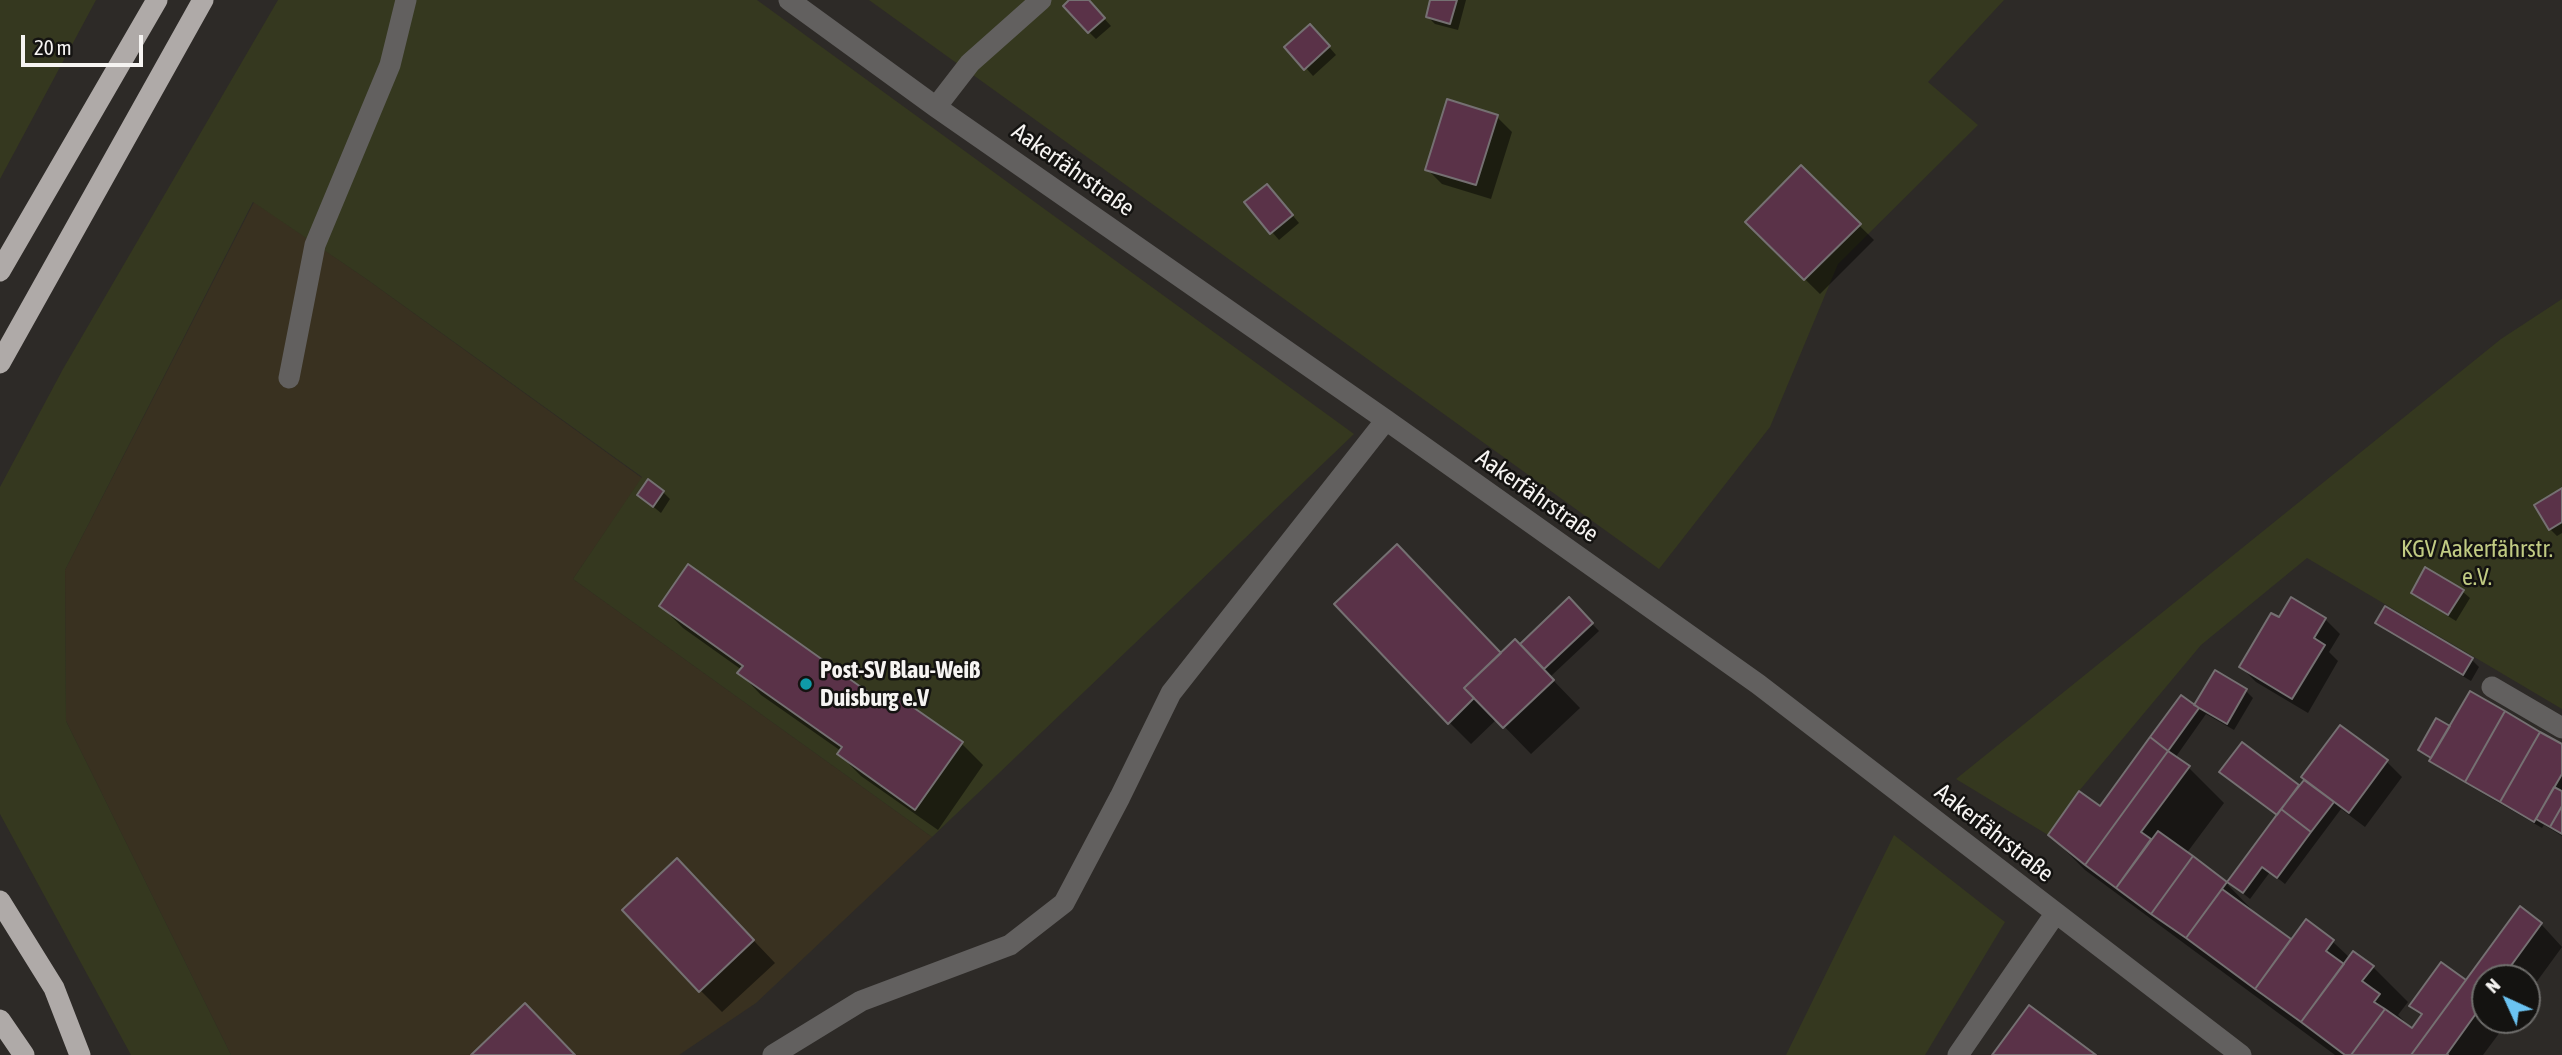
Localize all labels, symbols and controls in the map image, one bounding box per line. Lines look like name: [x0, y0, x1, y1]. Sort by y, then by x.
scale bar: [24, 21, 147, 65]
text: 20 m: [34, 35, 72, 59]
street label: Aakerfährstraße: [1006, 117, 1140, 223]
street label: Aakerfährstraße: [1470, 443, 1604, 549]
park label: KGV Aakerfährstr. e.V.: [2401, 535, 2553, 591]
place label: Post-SV Blau-Weiß Duisburg e.V: [820, 656, 980, 712]
marker: Post-SV Blau-Weiß Duisburg e.V: [798, 676, 814, 692]
street label: Aakerfährstraße: [1929, 778, 2059, 888]
north arrow: [2471, 964, 2541, 1034]
text: N: [2481, 974, 2504, 997]

